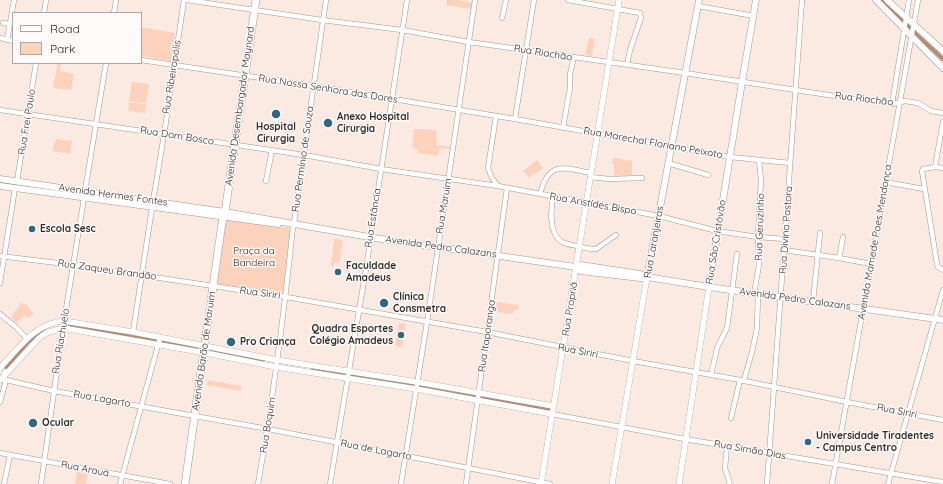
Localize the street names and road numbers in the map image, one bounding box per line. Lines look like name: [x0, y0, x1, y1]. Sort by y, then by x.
street label: Avenida Desembargador Maynard: [223, 26, 257, 186]
street label: Rua Ribeiropólis: [160, 39, 184, 115]
street label: Rua Riachão: [513, 42, 573, 64]
street label: Rua Nossa Senhora das Dores: [258, 72, 398, 106]
street label: Rua Frei Paulo: [16, 88, 38, 156]
street label: Rua Riachão: [834, 89, 894, 109]
street label: Rua Permínio de Souza: [290, 105, 316, 213]
street label: Rua Dom Bosco: [139, 124, 215, 148]
street label: Rua Marechal Floriano Peixoto: [583, 125, 723, 161]
street label: Avenida Mamede Paes Mendonça: [855, 164, 895, 320]
street label: Rua Maruim: [434, 177, 454, 235]
street label: Avenida Hermes Fontes: [58, 181, 168, 209]
street label: Rua Divina Pastora: [777, 186, 795, 274]
street label: Rua Estância: [362, 187, 384, 249]
street label: Rua Aristídes Bispo: [548, 190, 638, 218]
street label: Rua Geruzinho: [753, 193, 767, 261]
street label: Rua São Cristóvão: [703, 199, 729, 285]
street label: Rua Laranjeiras: [642, 205, 666, 279]
street label: Avenida Pedro Calazans: [385, 233, 497, 261]
street label: Rua Zaqueu Brandão: [57, 257, 157, 283]
street label: Rua Propriá: [560, 281, 580, 337]
street label: Rua Siriri: [239, 284, 281, 302]
street label: Avenida Pedro Calazans: [739, 285, 851, 313]
street label: Avenida Barão de Maruim: [190, 290, 218, 412]
street label: Rua Itaporanga: [476, 299, 498, 373]
street label: Rua Riachuelo: [50, 307, 72, 375]
street label: Rua Siriri: [557, 341, 599, 361]
street label: Rua Lagarto: [72, 388, 132, 410]
street label: Rua Boquim: [258, 396, 278, 454]
street label: Rua Siriri: [876, 401, 918, 421]
street label: Rua de Lagarto: [339, 437, 413, 463]
street label: Rua Simão Dias: [713, 438, 787, 462]
street label: Rua Arauá: [60, 458, 110, 480]

